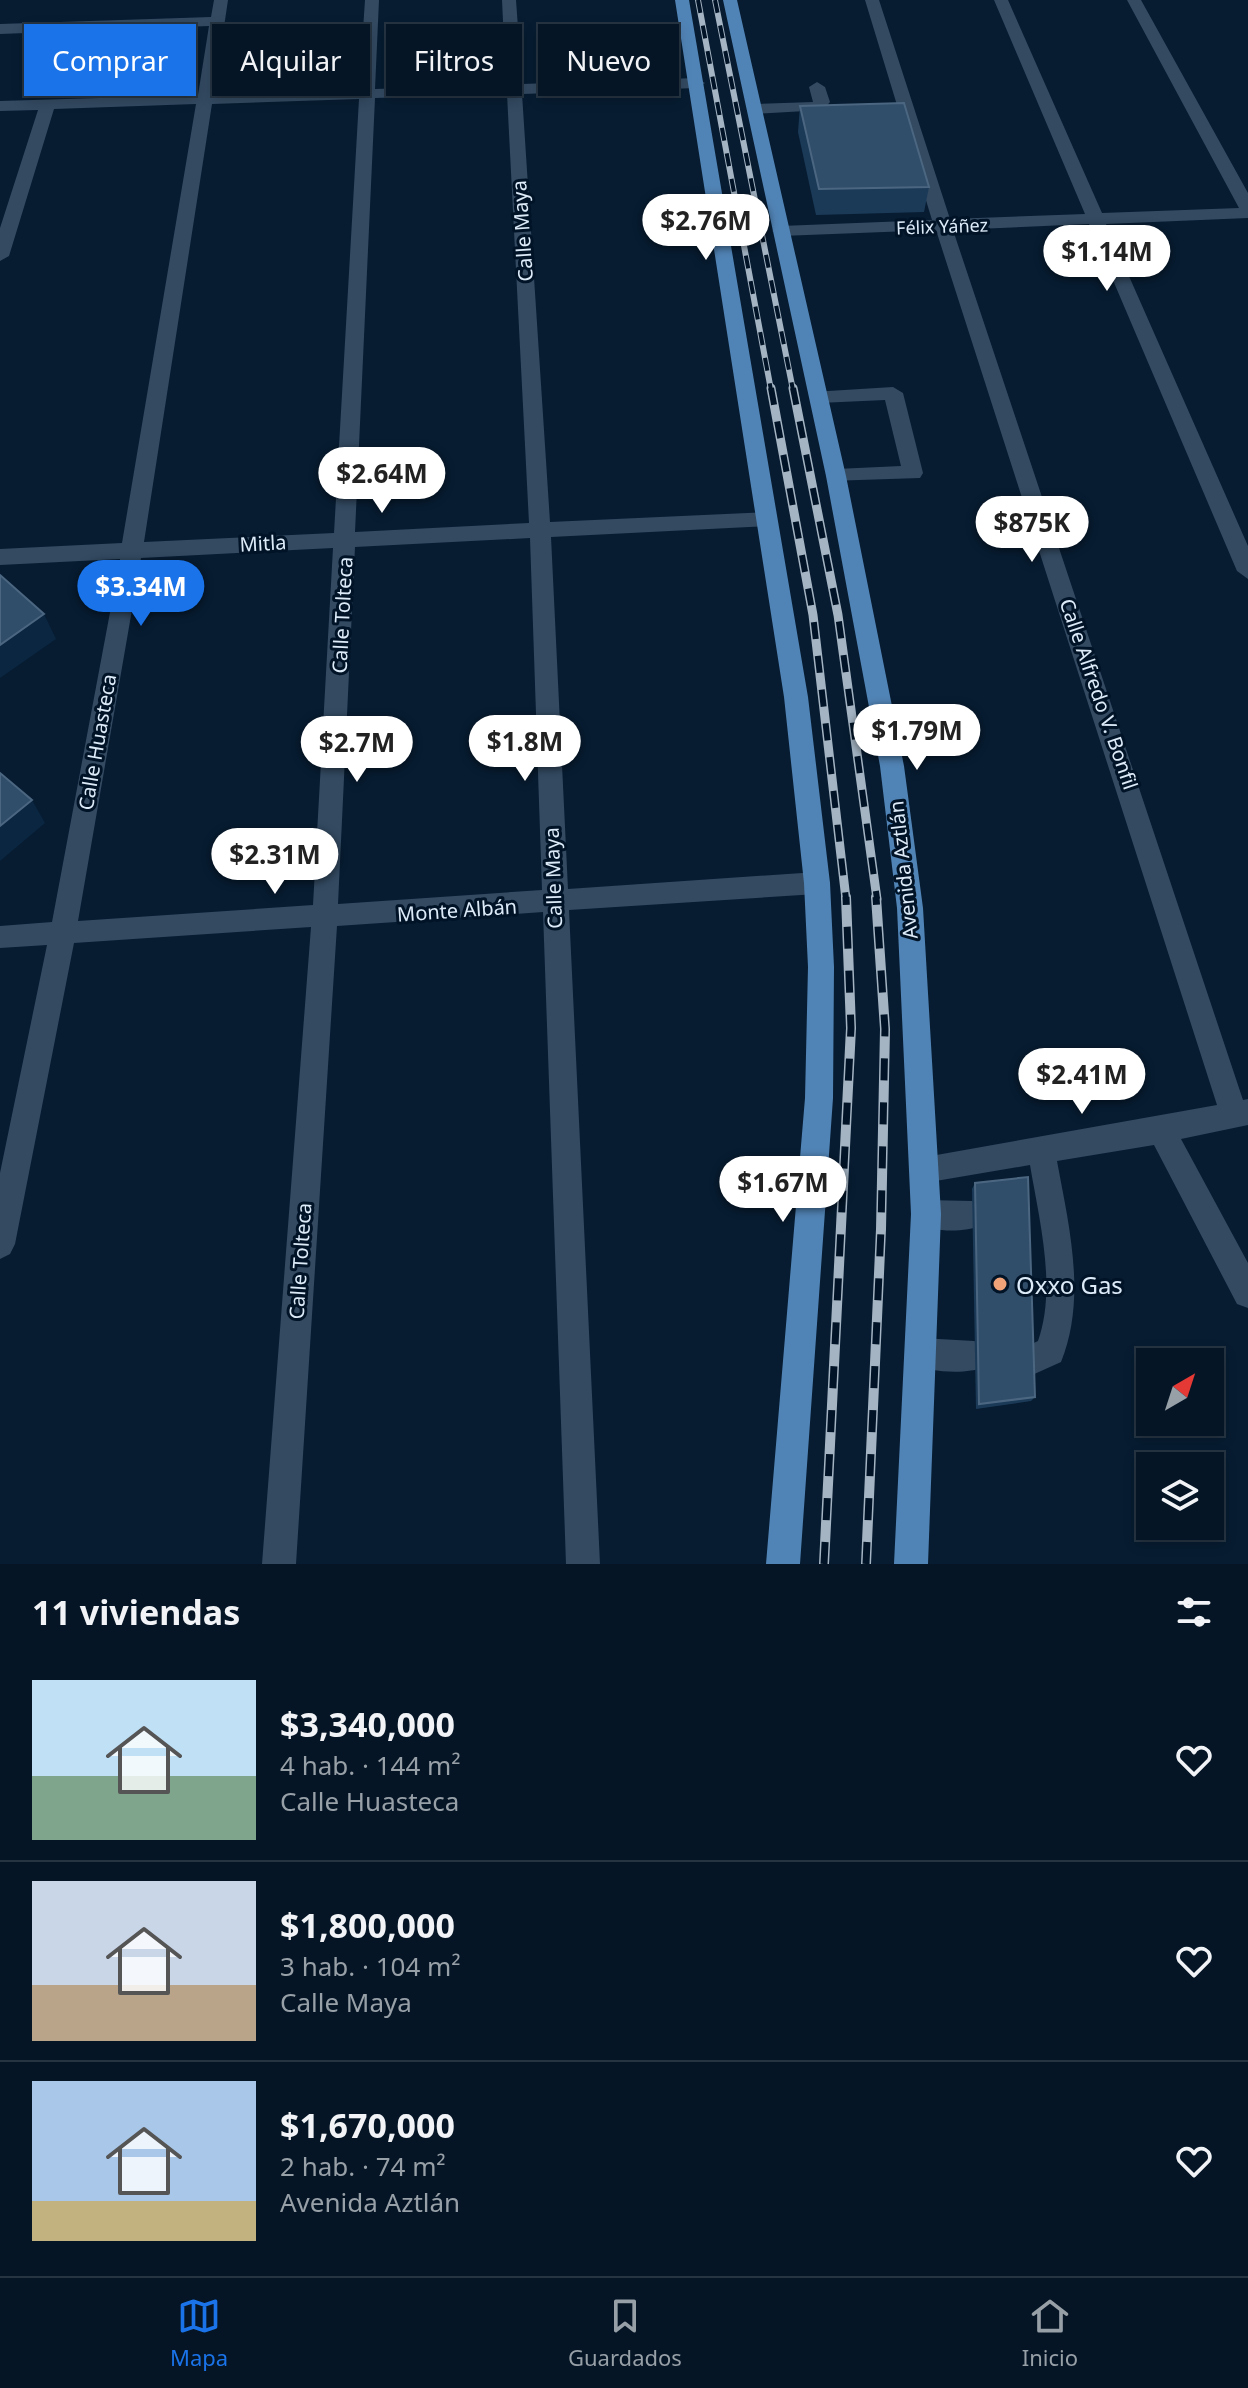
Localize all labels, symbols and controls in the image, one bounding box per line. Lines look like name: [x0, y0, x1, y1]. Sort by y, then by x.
chip: Comprar: [24, 24, 196, 96]
chip: Alquilar: [212, 24, 370, 96]
chip: Filtros: [386, 24, 522, 96]
chip: Nuevo: [538, 24, 679, 96]
street label: Calle Maya: [505, 179, 539, 283]
pin: $2.76M: [641, 194, 771, 262]
text: $2.76M: [660, 202, 752, 238]
street label: Félix Yáñez: [896, 212, 988, 240]
pin: $1.14M: [1042, 225, 1172, 293]
text: $1.14M: [1061, 233, 1153, 269]
pin: $2.64M: [317, 447, 447, 515]
text: $2.64M: [336, 455, 428, 491]
pin: $875K: [976, 496, 1088, 564]
text: $875K: [994, 504, 1070, 540]
street label: Mitla: [239, 528, 287, 558]
street label: Calle Tolteca: [325, 556, 359, 674]
pin: $3.34M: [76, 560, 206, 628]
text: $3.34M: [95, 568, 187, 604]
street label: Calle Alfredo V. Bonfil: [1054, 595, 1144, 793]
street label: Calle Huasteca: [72, 672, 122, 812]
pin: $1.79M: [852, 704, 982, 772]
text: $1.79M: [871, 712, 963, 748]
pin: $1.8M: [469, 715, 581, 783]
pin: $2.7M: [301, 716, 413, 784]
text: $1.8M: [487, 723, 563, 759]
text: $2.7M: [319, 724, 395, 760]
street label: Avenida Aztlán: [882, 800, 924, 940]
street label: Calle Maya: [538, 827, 568, 929]
pin: $2.31M: [210, 828, 340, 896]
text: $2.31M: [229, 836, 321, 872]
street label: Monte Albán: [396, 892, 518, 928]
pin: $2.41M: [1017, 1048, 1147, 1116]
text: $2.41M: [1036, 1056, 1128, 1092]
pin: $1.67M: [718, 1156, 848, 1224]
text: $1.67M: [737, 1164, 829, 1200]
street label: Calle Tolteca: [282, 1202, 318, 1320]
place label: Oxxo Gas: [1016, 1268, 1123, 1301]
marker: Oxxo Gas: [991, 1275, 1009, 1293]
north arrow: [1136, 1348, 1224, 1436]
map controls: [1136, 1348, 1224, 1540]
button: layers: [1136, 1452, 1224, 1540]
text: 11 viviendas: [32, 1589, 240, 1635]
icon: filters: [1172, 1590, 1216, 1634]
text: $3,340,000: [280, 1701, 455, 1747]
icon: home: [96, 1712, 192, 1808]
icon: heart: [1172, 1738, 1216, 1782]
text: 4 hab. · 144 m²: [280, 1747, 461, 1783]
text: Calle Huasteca: [280, 1783, 459, 1819]
text: $1,800,000: [280, 1902, 455, 1948]
icon: home: [96, 1913, 192, 2009]
icon: heart: [1172, 1939, 1216, 1983]
text: 3 hab. · 104 m²: [280, 1948, 461, 1984]
text: Calle Maya: [280, 1984, 412, 2020]
text: $1,670,000: [280, 2102, 455, 2148]
icon: home: [96, 2113, 192, 2209]
icon: heart: [1172, 2139, 1216, 2183]
text: 2 hab. · 74 m²: [280, 2148, 446, 2184]
text: Avenida Aztlán: [280, 2184, 460, 2220]
tab: Mapa: [170, 2294, 228, 2372]
tab: Guardados: [568, 2294, 682, 2372]
tab: Inicio: [1022, 2294, 1078, 2372]

